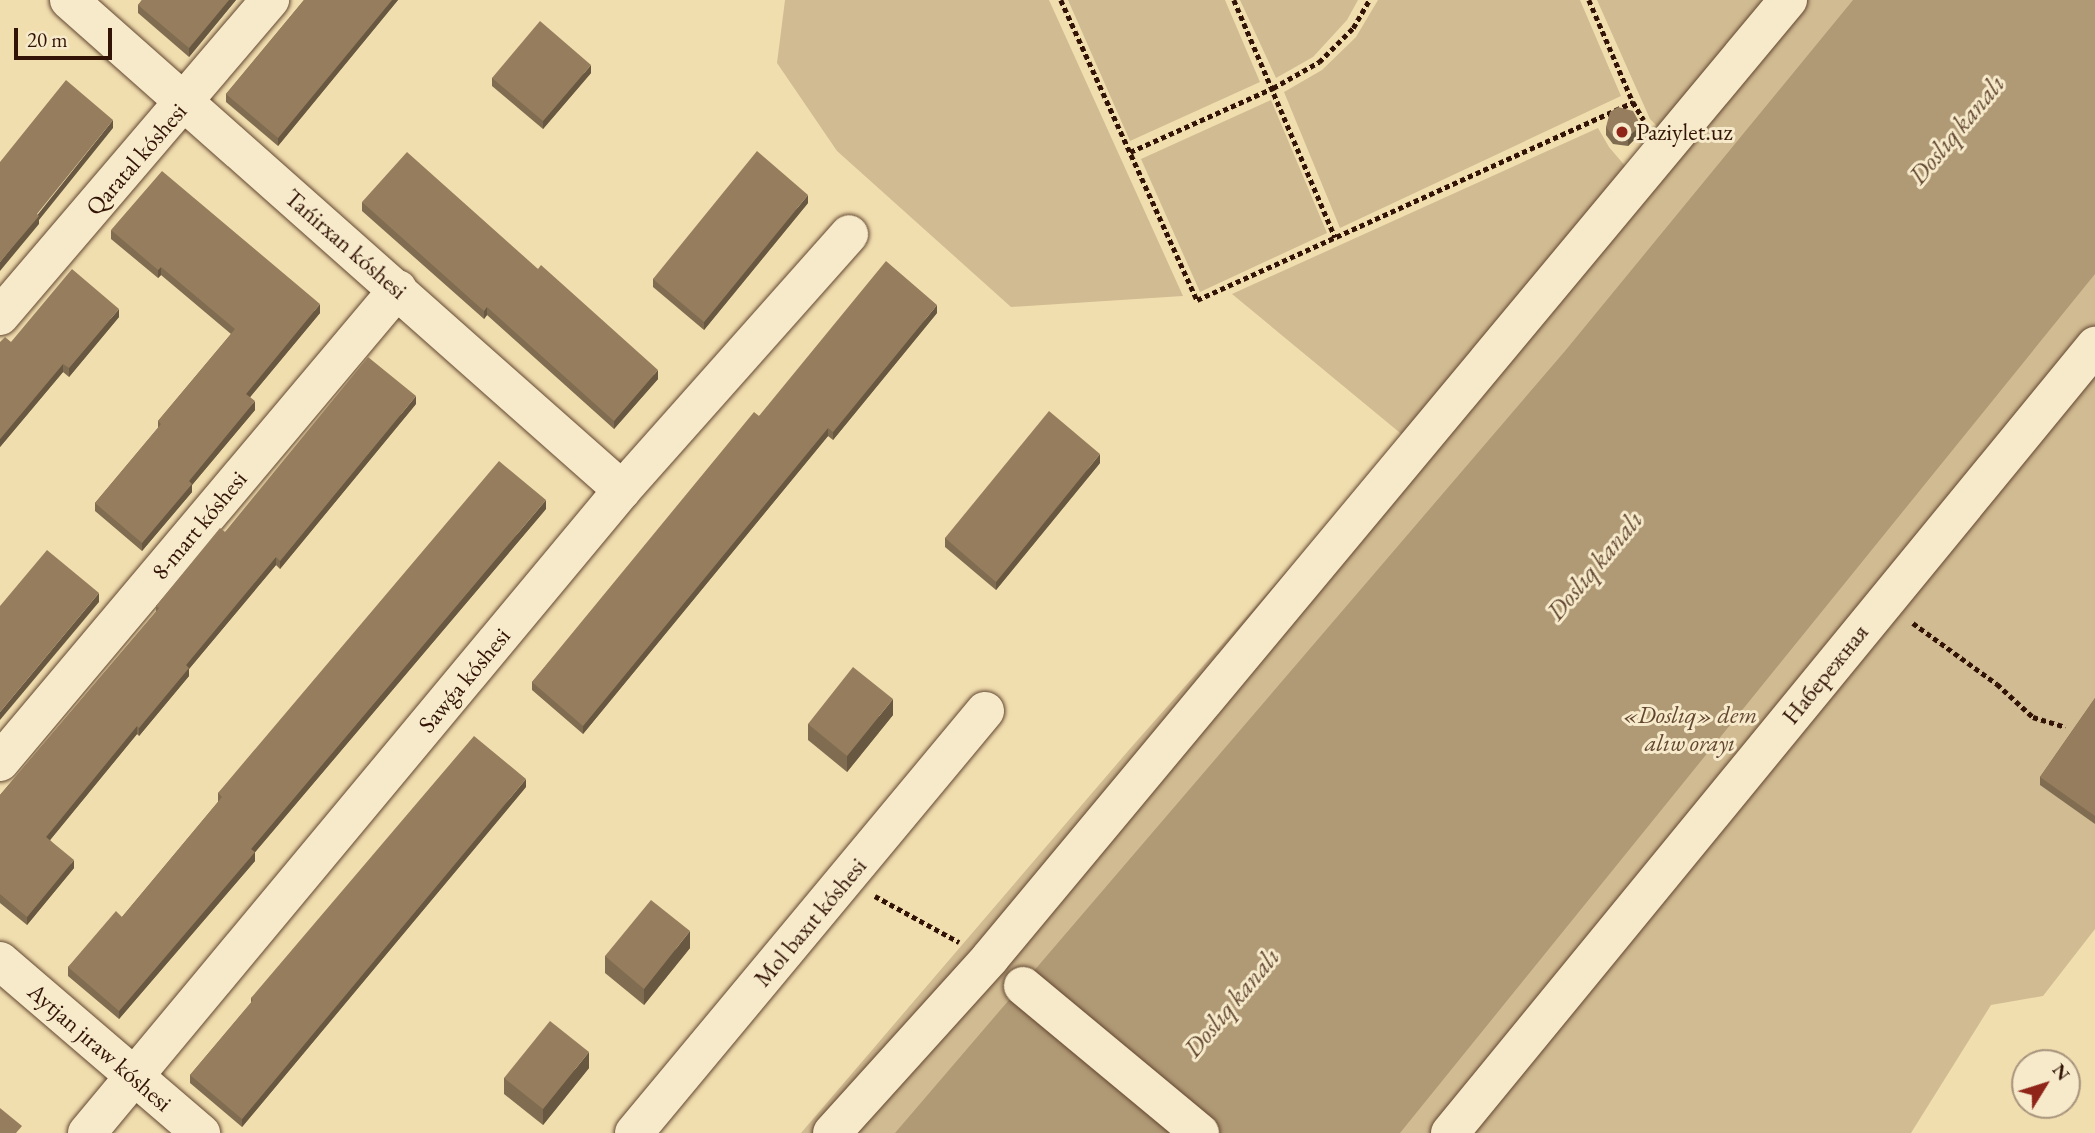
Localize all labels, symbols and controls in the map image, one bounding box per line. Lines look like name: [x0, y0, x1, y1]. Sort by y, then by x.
scale bar: [18, 14, 116, 58]
text: 20 m: [27, 26, 68, 53]
water label: Doslıq kanalı: [1902, 69, 2012, 191]
street label: Qaratal kóshesi: [79, 97, 193, 221]
place label: Paziylet.uz: [1636, 118, 1732, 146]
marker: Paziylet.uz: [1614, 124, 1630, 140]
street label: Tańirxan kóshesi: [279, 183, 413, 305]
street label: 8-mart kóshesi: [145, 465, 253, 585]
water label: Doslıq kanalı: [1540, 505, 1650, 627]
street label: Набережная: [1776, 618, 1874, 730]
street label: Sawǵa kóshesi: [412, 622, 516, 738]
park label: «Doslıq» dem alıw orayı: [1623, 701, 1757, 757]
street label: Mol baxıt kóshesi: [748, 852, 872, 992]
water label: Doslıq kanalı: [1177, 942, 1287, 1064]
street label: Aytjan jıraw kóshesi: [22, 977, 178, 1117]
north arrow: [2011, 1049, 2081, 1119]
text: N: [2047, 1058, 2076, 1086]

